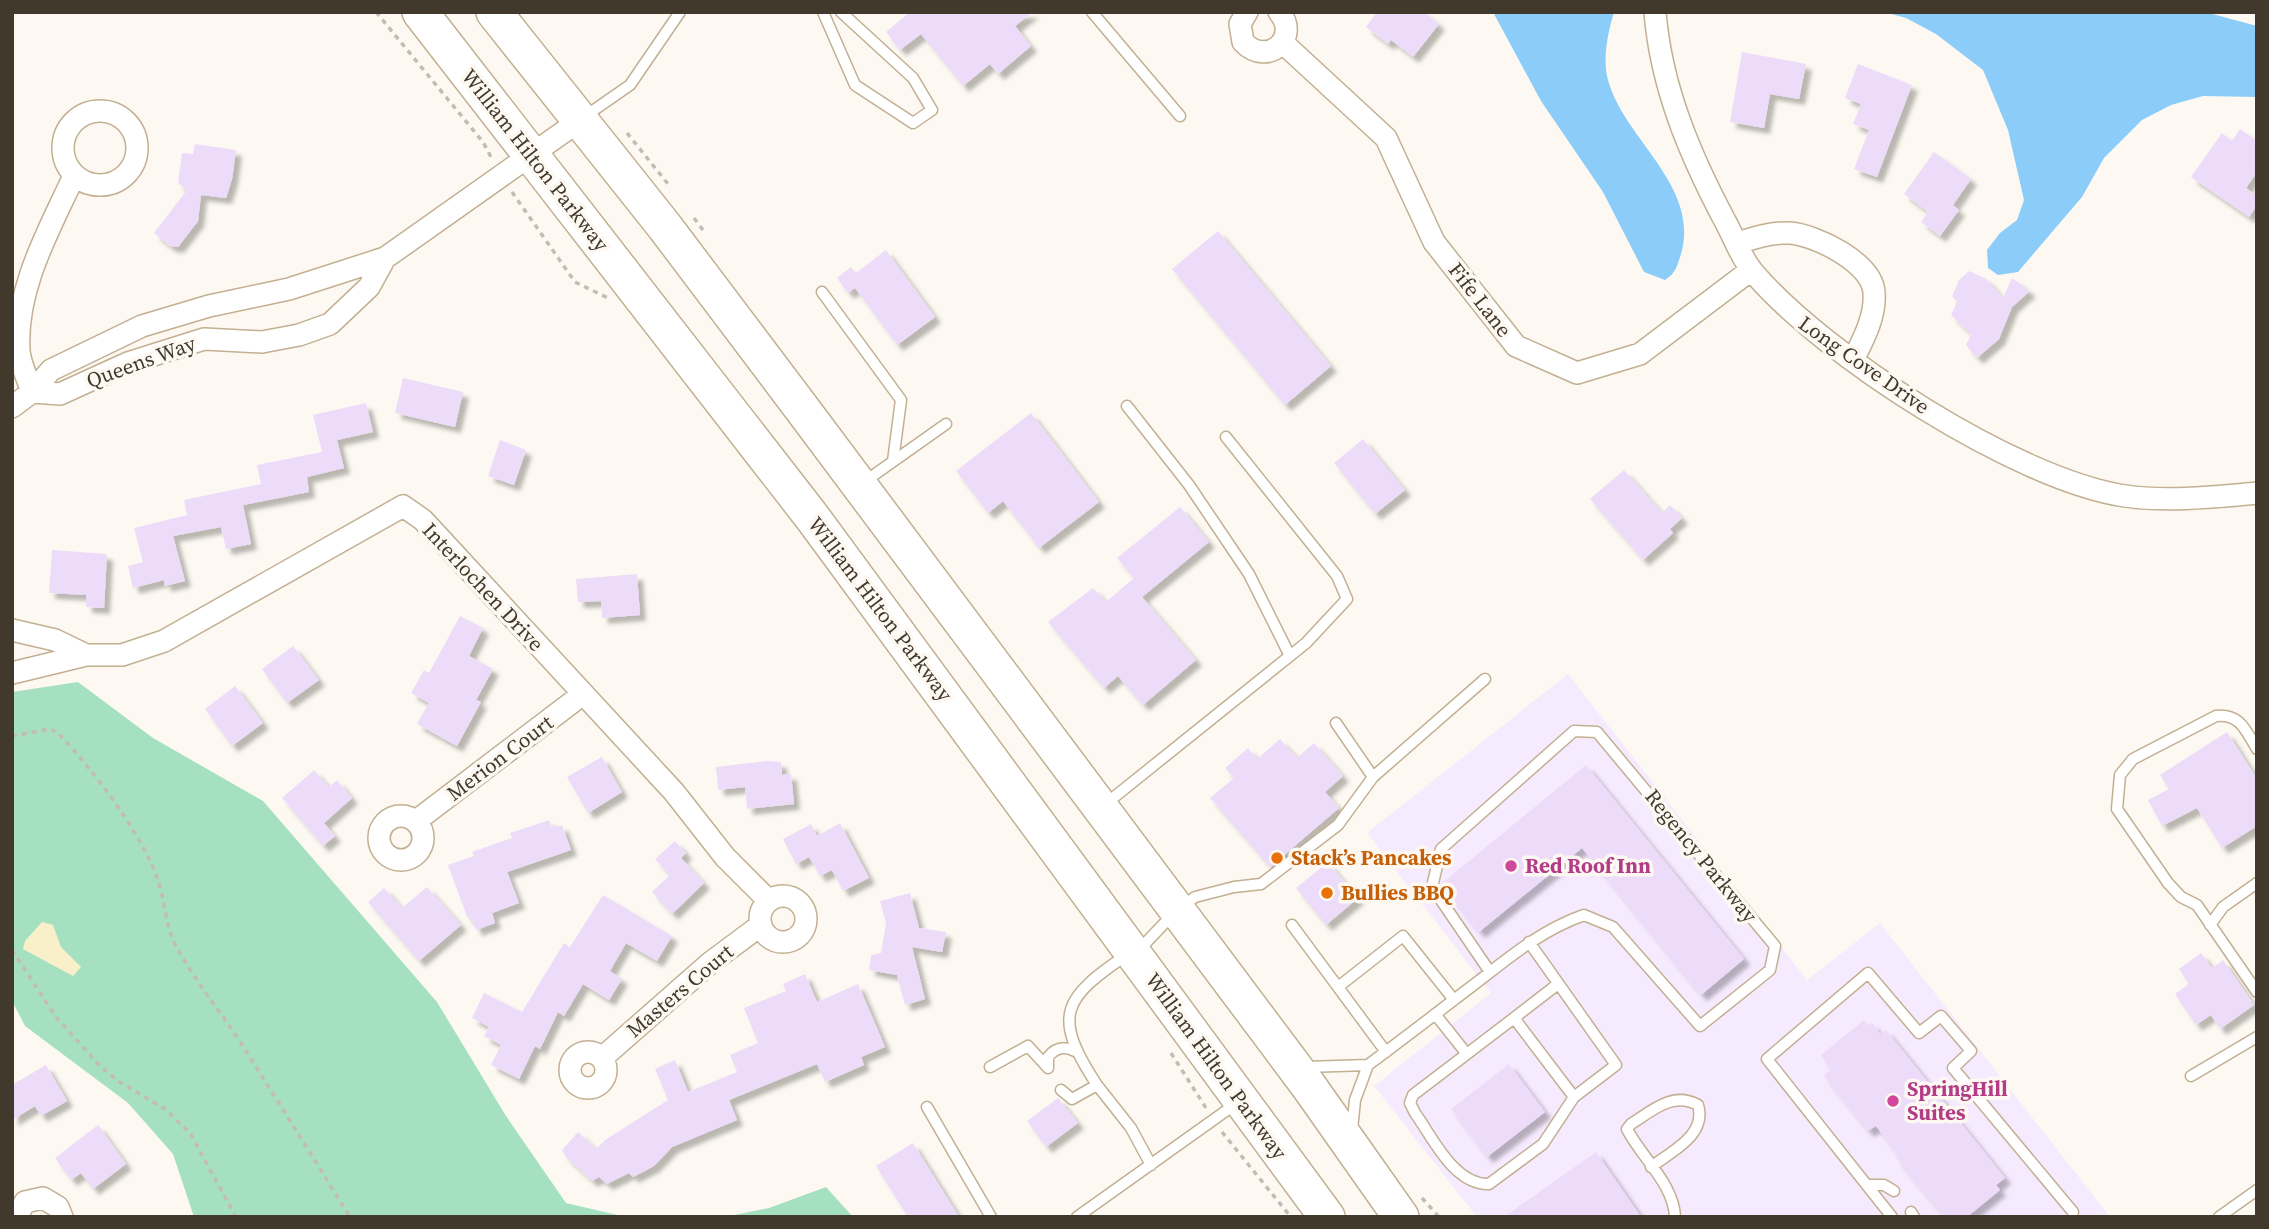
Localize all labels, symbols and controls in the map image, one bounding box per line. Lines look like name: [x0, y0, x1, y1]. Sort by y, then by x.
street label: William Hilton Parkway: [455, 62, 616, 257]
street label: Fife Lane: [1442, 256, 1519, 343]
street label: Long Cove Drive: [1793, 309, 1936, 421]
street label: Queens Way: [82, 328, 200, 395]
street label: William Hilton Parkway: [801, 510, 960, 707]
street label: Interlochen Drive: [416, 516, 551, 657]
street label: Merion Court: [440, 708, 559, 807]
street label: Regency Parkway: [1638, 783, 1764, 929]
place label: Stack’s Pancakes: [1291, 843, 1452, 872]
marker: Stack’s Pancakes: [1269, 850, 1285, 866]
place label: Red Roof Inn: [1525, 851, 1651, 880]
marker: Red Roof Inn: [1503, 858, 1519, 874]
place label: Bullies BBQ: [1341, 878, 1454, 907]
marker: Bullies BBQ: [1319, 885, 1335, 901]
street label: Masters Court: [620, 937, 739, 1044]
street label: William Hilton Parkway: [1139, 966, 1294, 1165]
place label: SpringHill Suites: [1907, 1074, 2008, 1127]
marker: SpringHill Suites: [1885, 1093, 1901, 1109]

